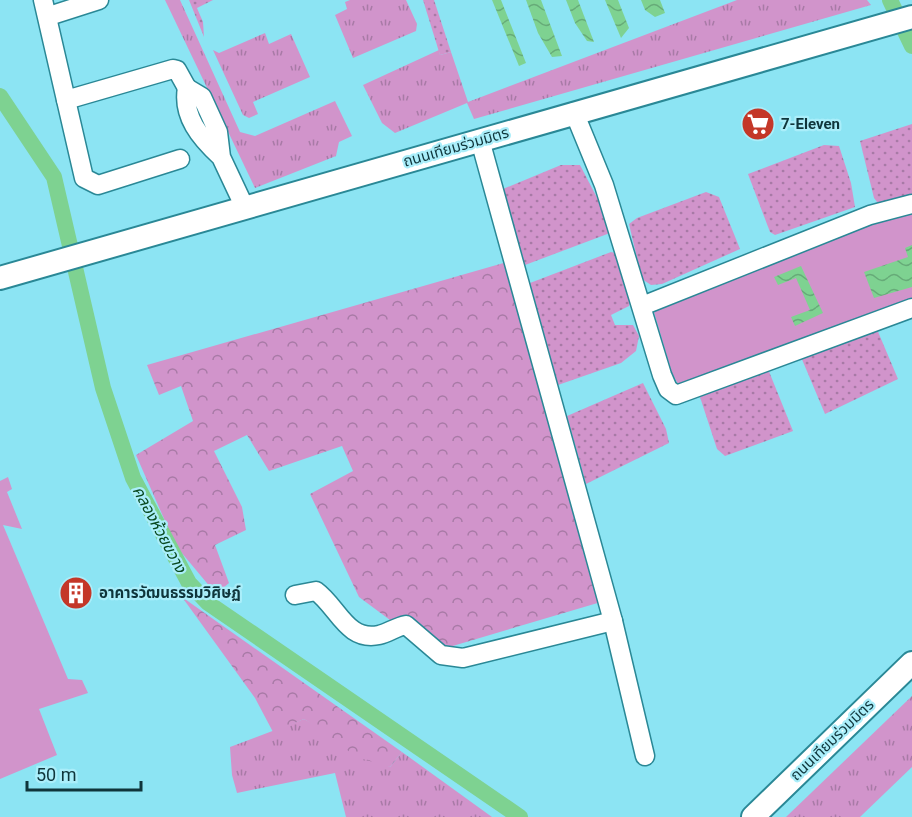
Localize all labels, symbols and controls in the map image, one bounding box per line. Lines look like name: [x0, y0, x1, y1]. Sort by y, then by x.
supermarket icon: 7-Eleven: [740, 106, 776, 142]
place label: 7-Eleven: [781, 115, 840, 133]
street label: ถนนเทียมร่วมมิตร: [401, 123, 511, 171]
water label: คลองห้วยขวาง: [129, 483, 191, 577]
building icon: อาคารวัฒนธรรมวิศิษฏ์: [58, 575, 94, 611]
place label: อาคารวัฒนธรรมวิศิษฏ์: [99, 584, 241, 602]
street label: ถนนเทียมร่วมมิตร: [787, 696, 877, 784]
scale bar: [27, 754, 141, 792]
text: 50 m: [36, 764, 76, 785]

